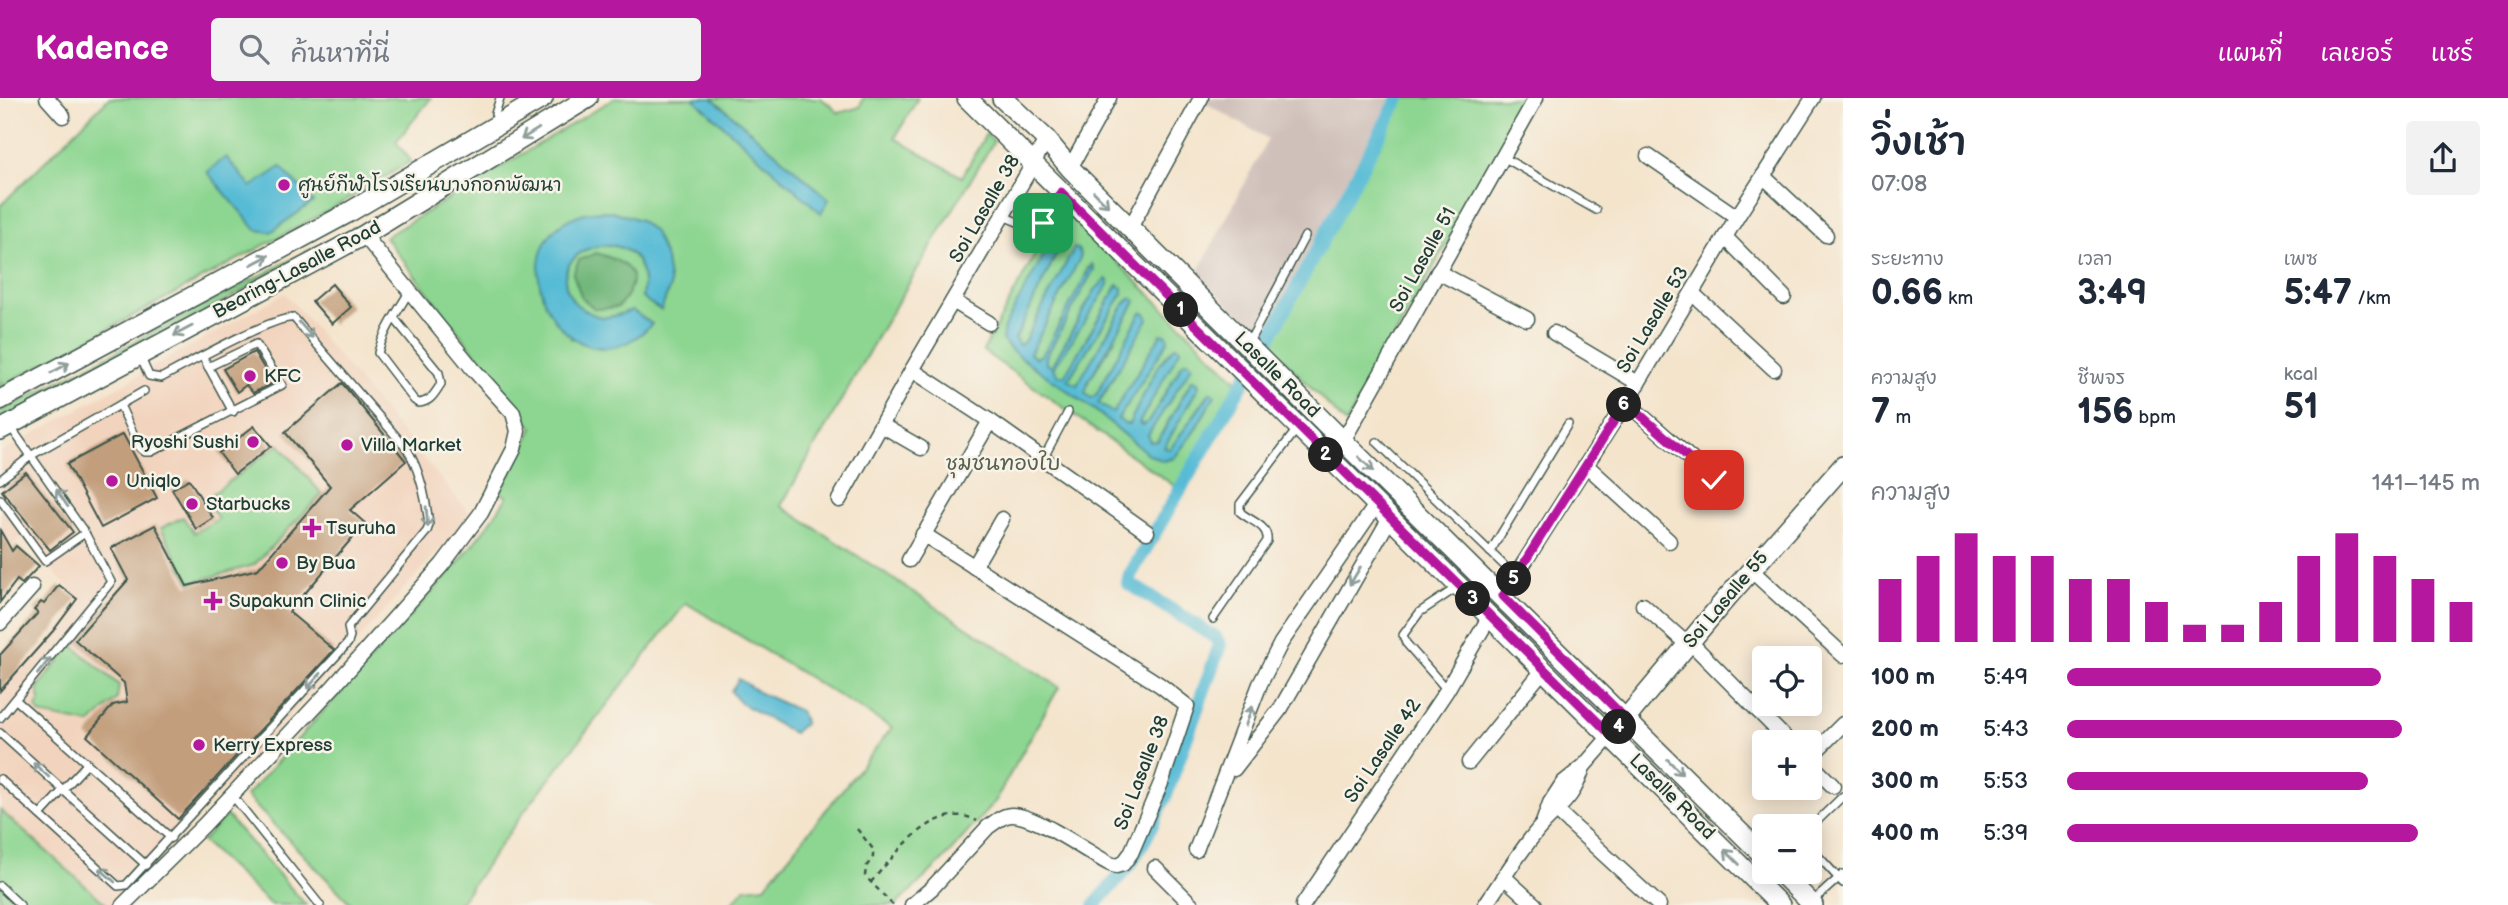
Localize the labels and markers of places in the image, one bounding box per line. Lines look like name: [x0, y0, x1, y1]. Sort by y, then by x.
place label: ศูนย์กีฬาโรงเรียนบางกอกพัฒนา: [298, 172, 561, 199]
marker: ศูนย์กีฬาโรงเรียนบางกอกพัฒนา: [276, 177, 292, 193]
pin: [1013, 193, 1073, 253]
pin: 1: [1164, 292, 1198, 328]
place label: KFC: [264, 365, 301, 388]
marker: KFC: [242, 368, 258, 384]
pin: 6: [1606, 388, 1642, 422]
place label: Ryoshi Sushi: [131, 431, 239, 454]
marker: Ryoshi Sushi: [245, 434, 261, 450]
place label: Villa Market: [361, 434, 462, 457]
marker: Villa Market: [339, 437, 355, 453]
pin: 2: [1308, 438, 1344, 472]
pin: [1684, 450, 1744, 510]
place label: Uniqlo: [126, 470, 181, 493]
marker: Uniqlo: [104, 473, 120, 489]
place label: Starbucks: [206, 493, 290, 516]
marker: Starbucks: [184, 496, 200, 512]
place label: Tsuruha: [326, 517, 396, 540]
marker: Tsuruha: [304, 520, 320, 536]
place label: By Bua: [296, 552, 356, 575]
marker: By Bua: [274, 555, 290, 571]
pin: 5: [1496, 561, 1532, 596]
pin: 3: [1456, 582, 1490, 616]
place label: Supakunn Clinic: [229, 590, 367, 613]
marker: Supakunn Clinic: [203, 591, 223, 611]
pin: 4: [1602, 710, 1636, 744]
place label: Kerry Express: [213, 734, 332, 757]
marker: Kerry Express: [191, 737, 207, 753]

